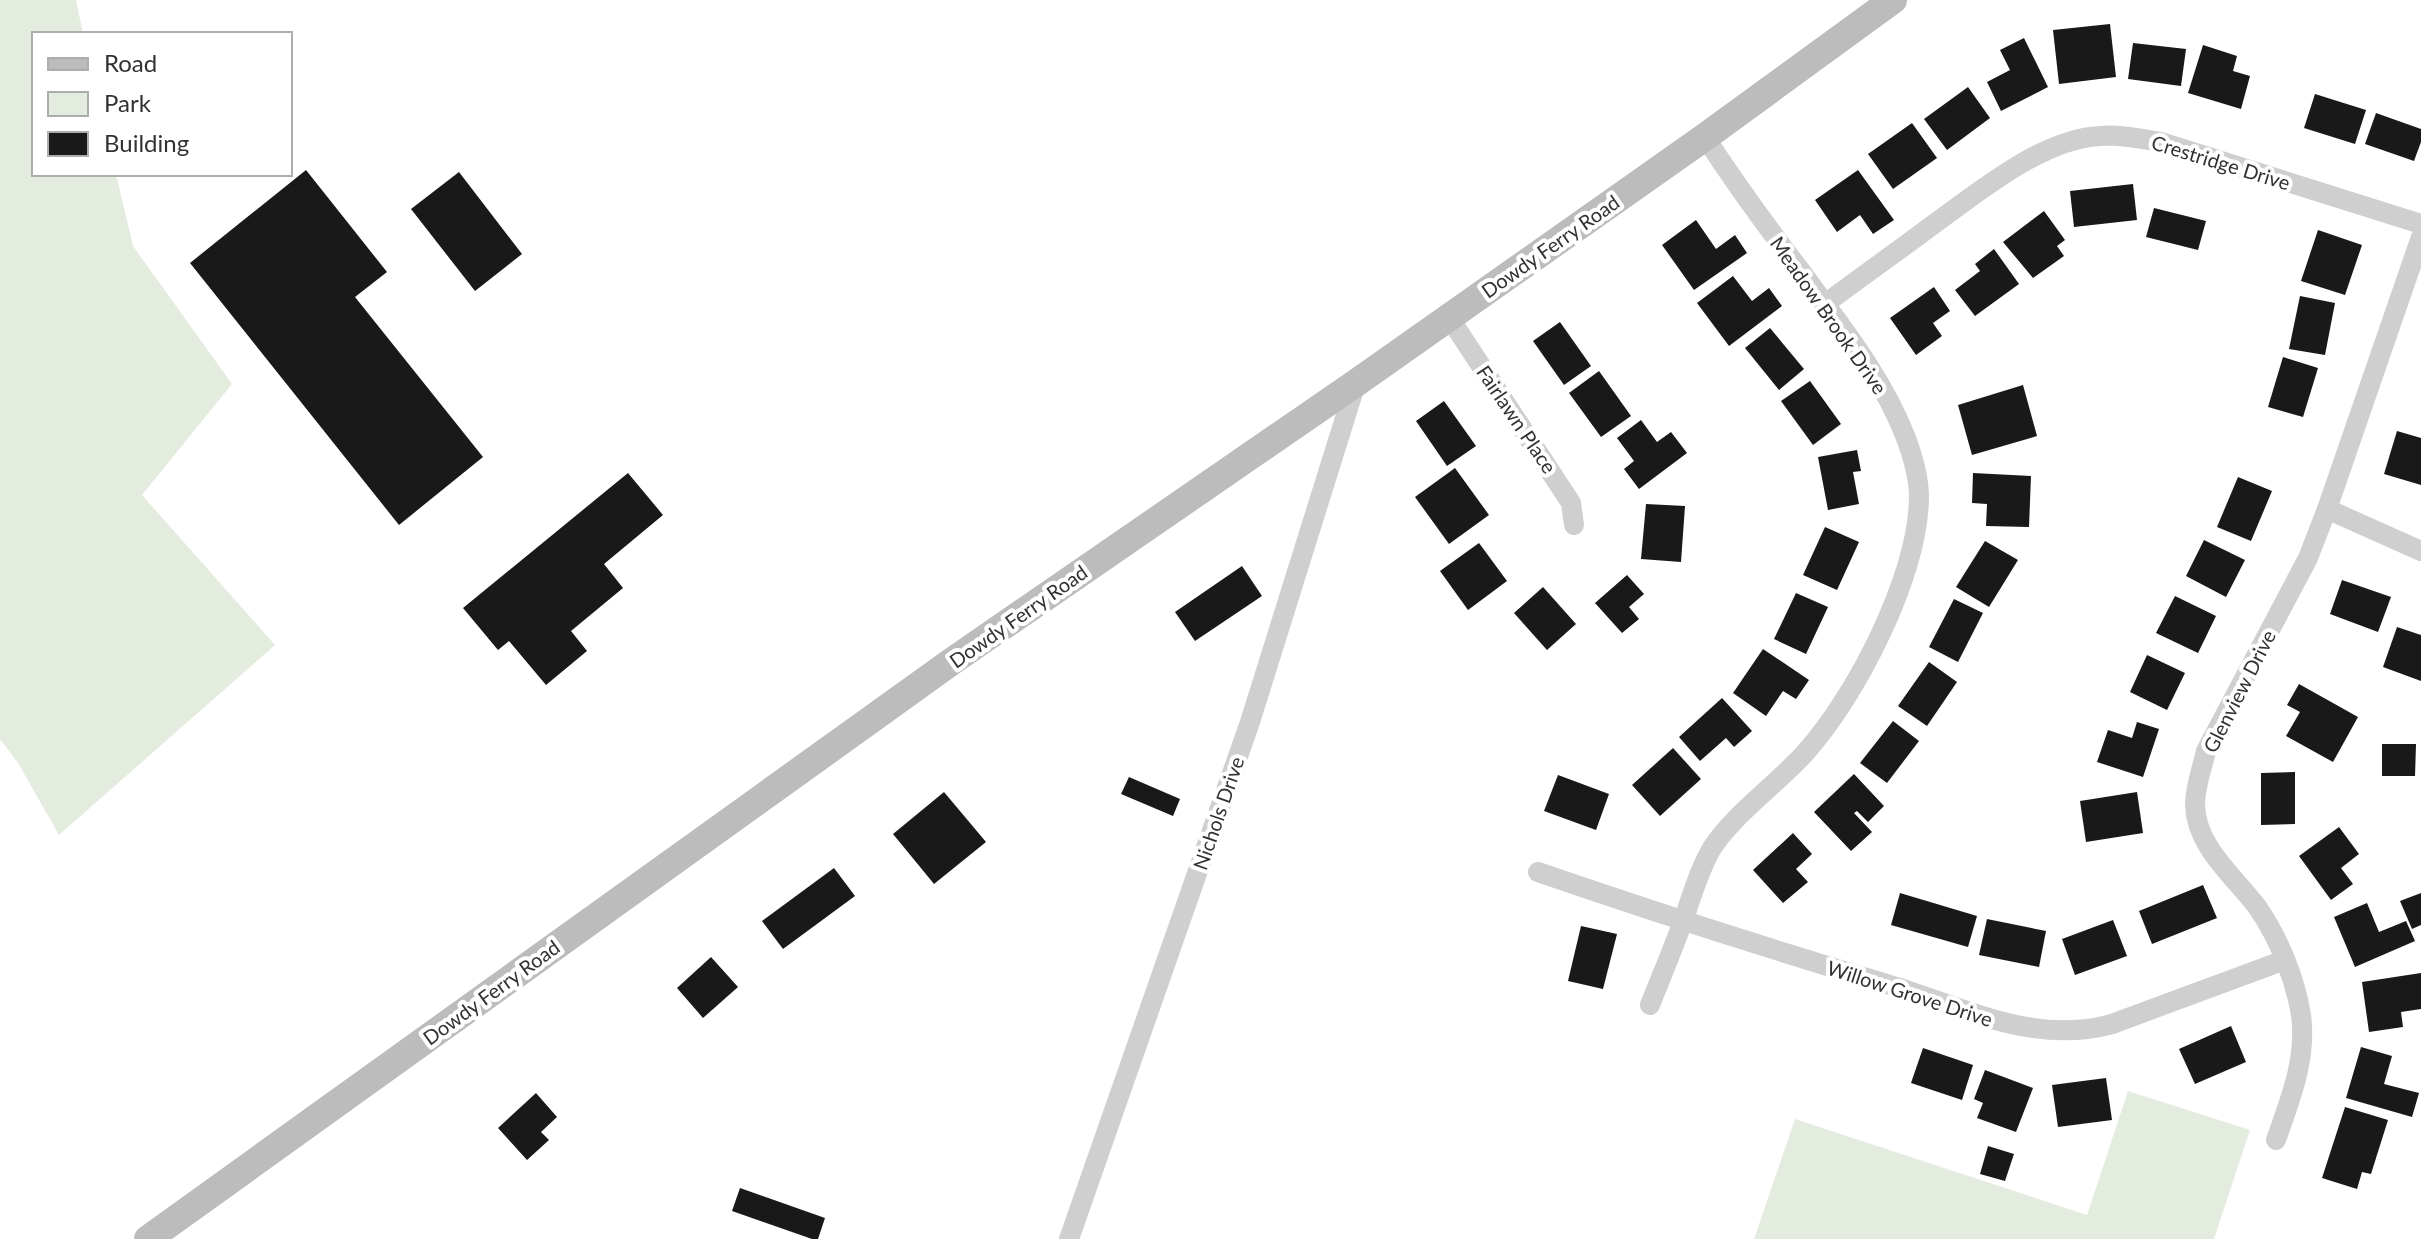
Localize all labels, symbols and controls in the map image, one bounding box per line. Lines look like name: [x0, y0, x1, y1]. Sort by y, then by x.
legend: [32, 32, 292, 176]
text: Road: [104, 48, 157, 77]
text: Park: [104, 88, 152, 117]
text: Building: [104, 128, 189, 157]
street label: Crestridge Drive: [2149, 130, 2293, 194]
street label: Dowdy Ferry Road: [1476, 189, 1624, 303]
street label: Meadow Brook Drive: [1766, 232, 1892, 398]
street label: Fairlawn Place: [1472, 360, 1562, 478]
street label: Dowdy Ferry Road: [944, 559, 1092, 673]
street label: Glenview Drive: [2198, 626, 2280, 756]
street label: Nichols Drive: [1187, 753, 1249, 873]
street label: Dowdy Ferry Road: [418, 934, 564, 1050]
street label: Willow Grove Drive: [1824, 955, 1996, 1031]

